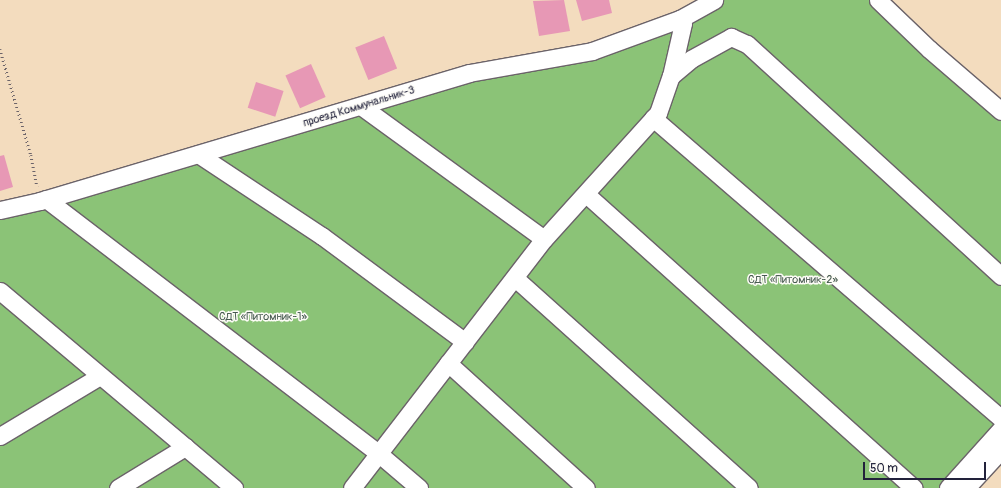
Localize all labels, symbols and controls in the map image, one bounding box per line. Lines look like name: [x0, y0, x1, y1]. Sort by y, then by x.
street label: проезд Коммунальник-3: [302, 84, 416, 130]
park label: СДТ «Питомник-2»: [748, 273, 838, 287]
park label: СДТ «Питомник-1»: [219, 310, 307, 324]
scale bar: [865, 454, 988, 480]
text: 50 m: [870, 461, 898, 476]

